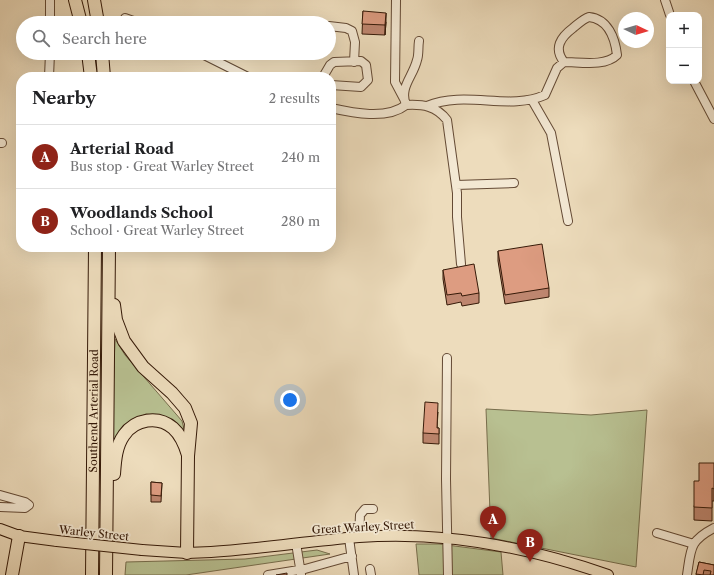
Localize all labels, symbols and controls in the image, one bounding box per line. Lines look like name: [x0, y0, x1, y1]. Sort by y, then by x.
north arrow: [618, 12, 654, 48]
map controls: [666, 12, 702, 84]
button: +: [666, 12, 702, 48]
search box: [16, 16, 336, 60]
icon: search: [30, 27, 52, 49]
text: Search here: [62, 29, 147, 48]
button: −: [666, 48, 702, 84]
text: Nearby: [32, 88, 96, 108]
text: 2 results: [269, 90, 320, 106]
text: Arterial Road: [70, 139, 174, 158]
text: A: [40, 149, 50, 165]
text: 240 m: [281, 149, 320, 165]
text: Bus stop · Great Warley Street: [70, 158, 254, 174]
text: Woodlands School: [70, 203, 213, 222]
text: B: [40, 213, 50, 229]
text: 280 m: [281, 213, 320, 229]
text: School · Great Warley Street: [70, 222, 244, 238]
street label: Southend Arterial Road: [86, 349, 101, 473]
your location: [280, 390, 300, 410]
pin: A: [480, 506, 506, 539]
street label: Great Warley Street: [312, 517, 415, 537]
street label: Warley Street: [57, 522, 130, 544]
pin: B: [517, 529, 543, 562]

